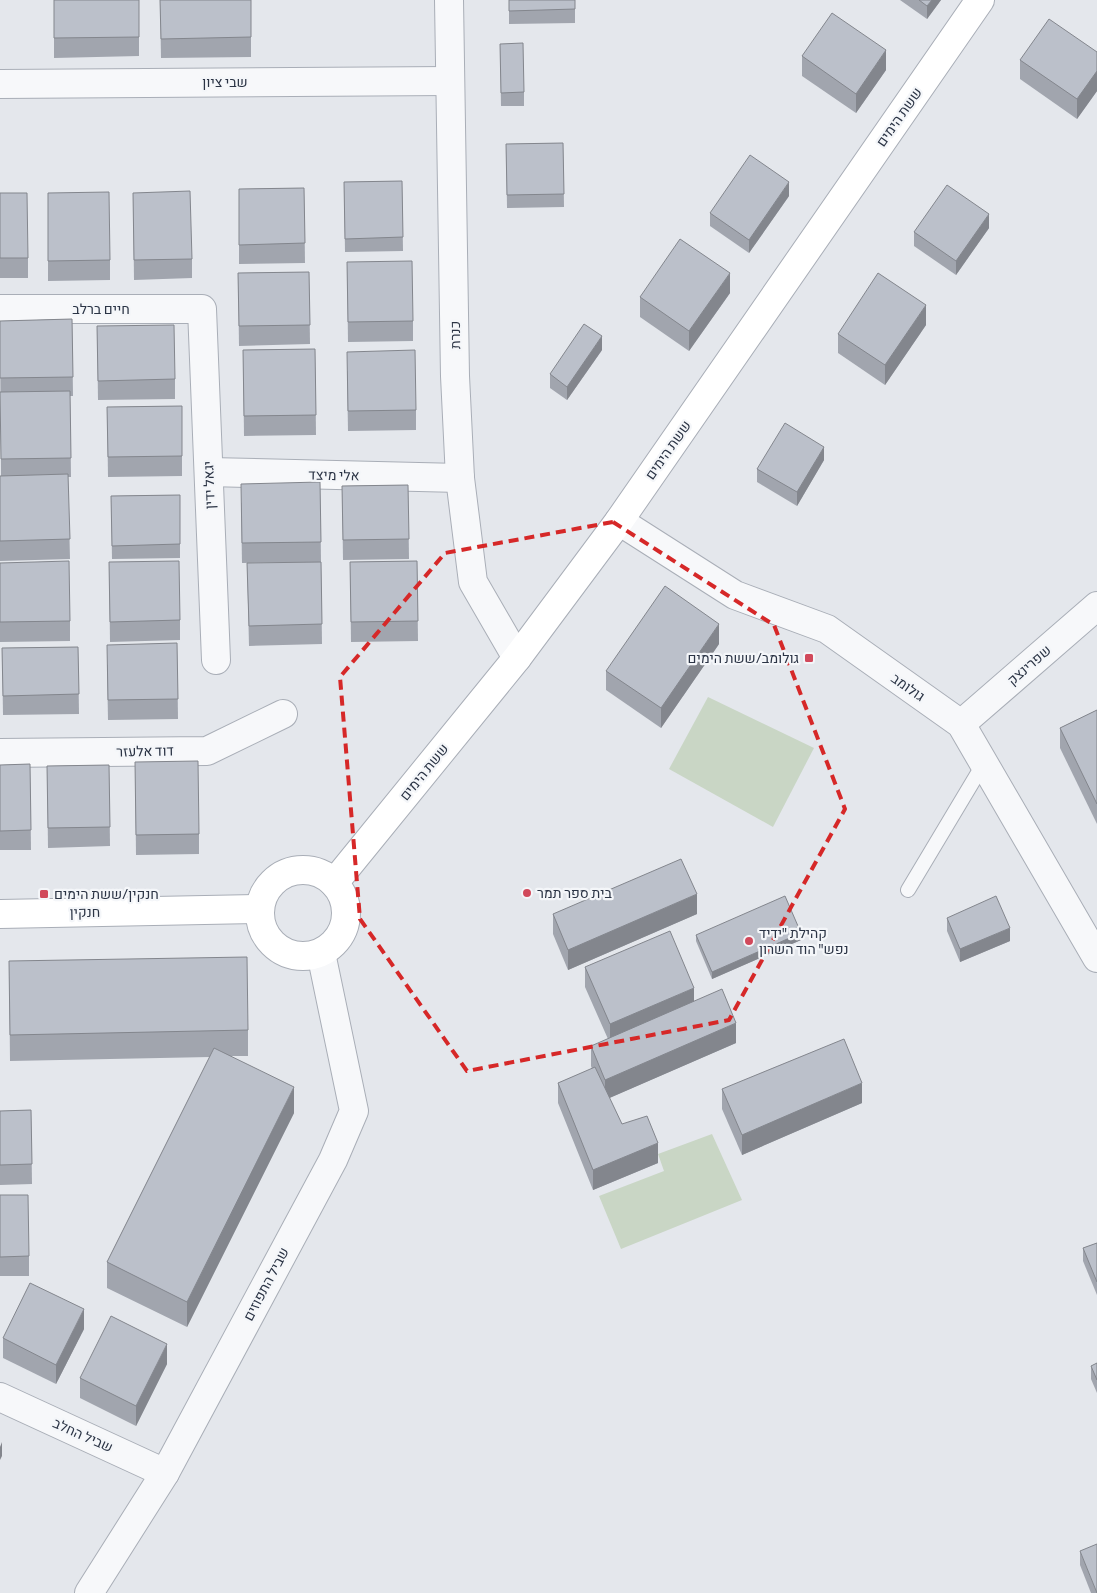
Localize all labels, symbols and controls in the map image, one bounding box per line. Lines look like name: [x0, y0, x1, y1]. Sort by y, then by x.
street label: שבי ציון: [202, 73, 248, 90]
street label: ששת הימים: [872, 84, 925, 149]
street label: חיים ברלב: [72, 300, 130, 317]
street label: כנרת: [446, 321, 463, 349]
street label: ששת הימים: [641, 417, 694, 482]
street label: יגאל ידין: [199, 461, 218, 509]
street label: אלי מיצד: [308, 466, 360, 483]
street label: שפרינצק: [1003, 641, 1054, 688]
place label: גולומב/ששת הימים: [688, 649, 799, 666]
marker: גולומב/ששת הימים: [803, 652, 815, 664]
street label: גולומב: [888, 669, 928, 704]
street label: ששת הימים: [396, 740, 452, 804]
street label: דוד אלעזר: [116, 741, 174, 760]
place label: בית ספר תמר: [537, 884, 612, 901]
place label: חנקין/ששת הימים: [54, 885, 159, 902]
marker: בית ספר תמר: [521, 887, 533, 899]
marker: חנקין/ששת הימים: [38, 888, 50, 900]
street label: חנקין: [70, 903, 100, 920]
place label: קהילת "ידיד נפש" הוד השרון: [759, 924, 849, 957]
marker: קהילת "ידיד נפש" הוד השרון: [743, 935, 755, 947]
street label: שביל התפוזים: [239, 1244, 292, 1323]
street label: שביל החלב: [51, 1414, 116, 1455]

